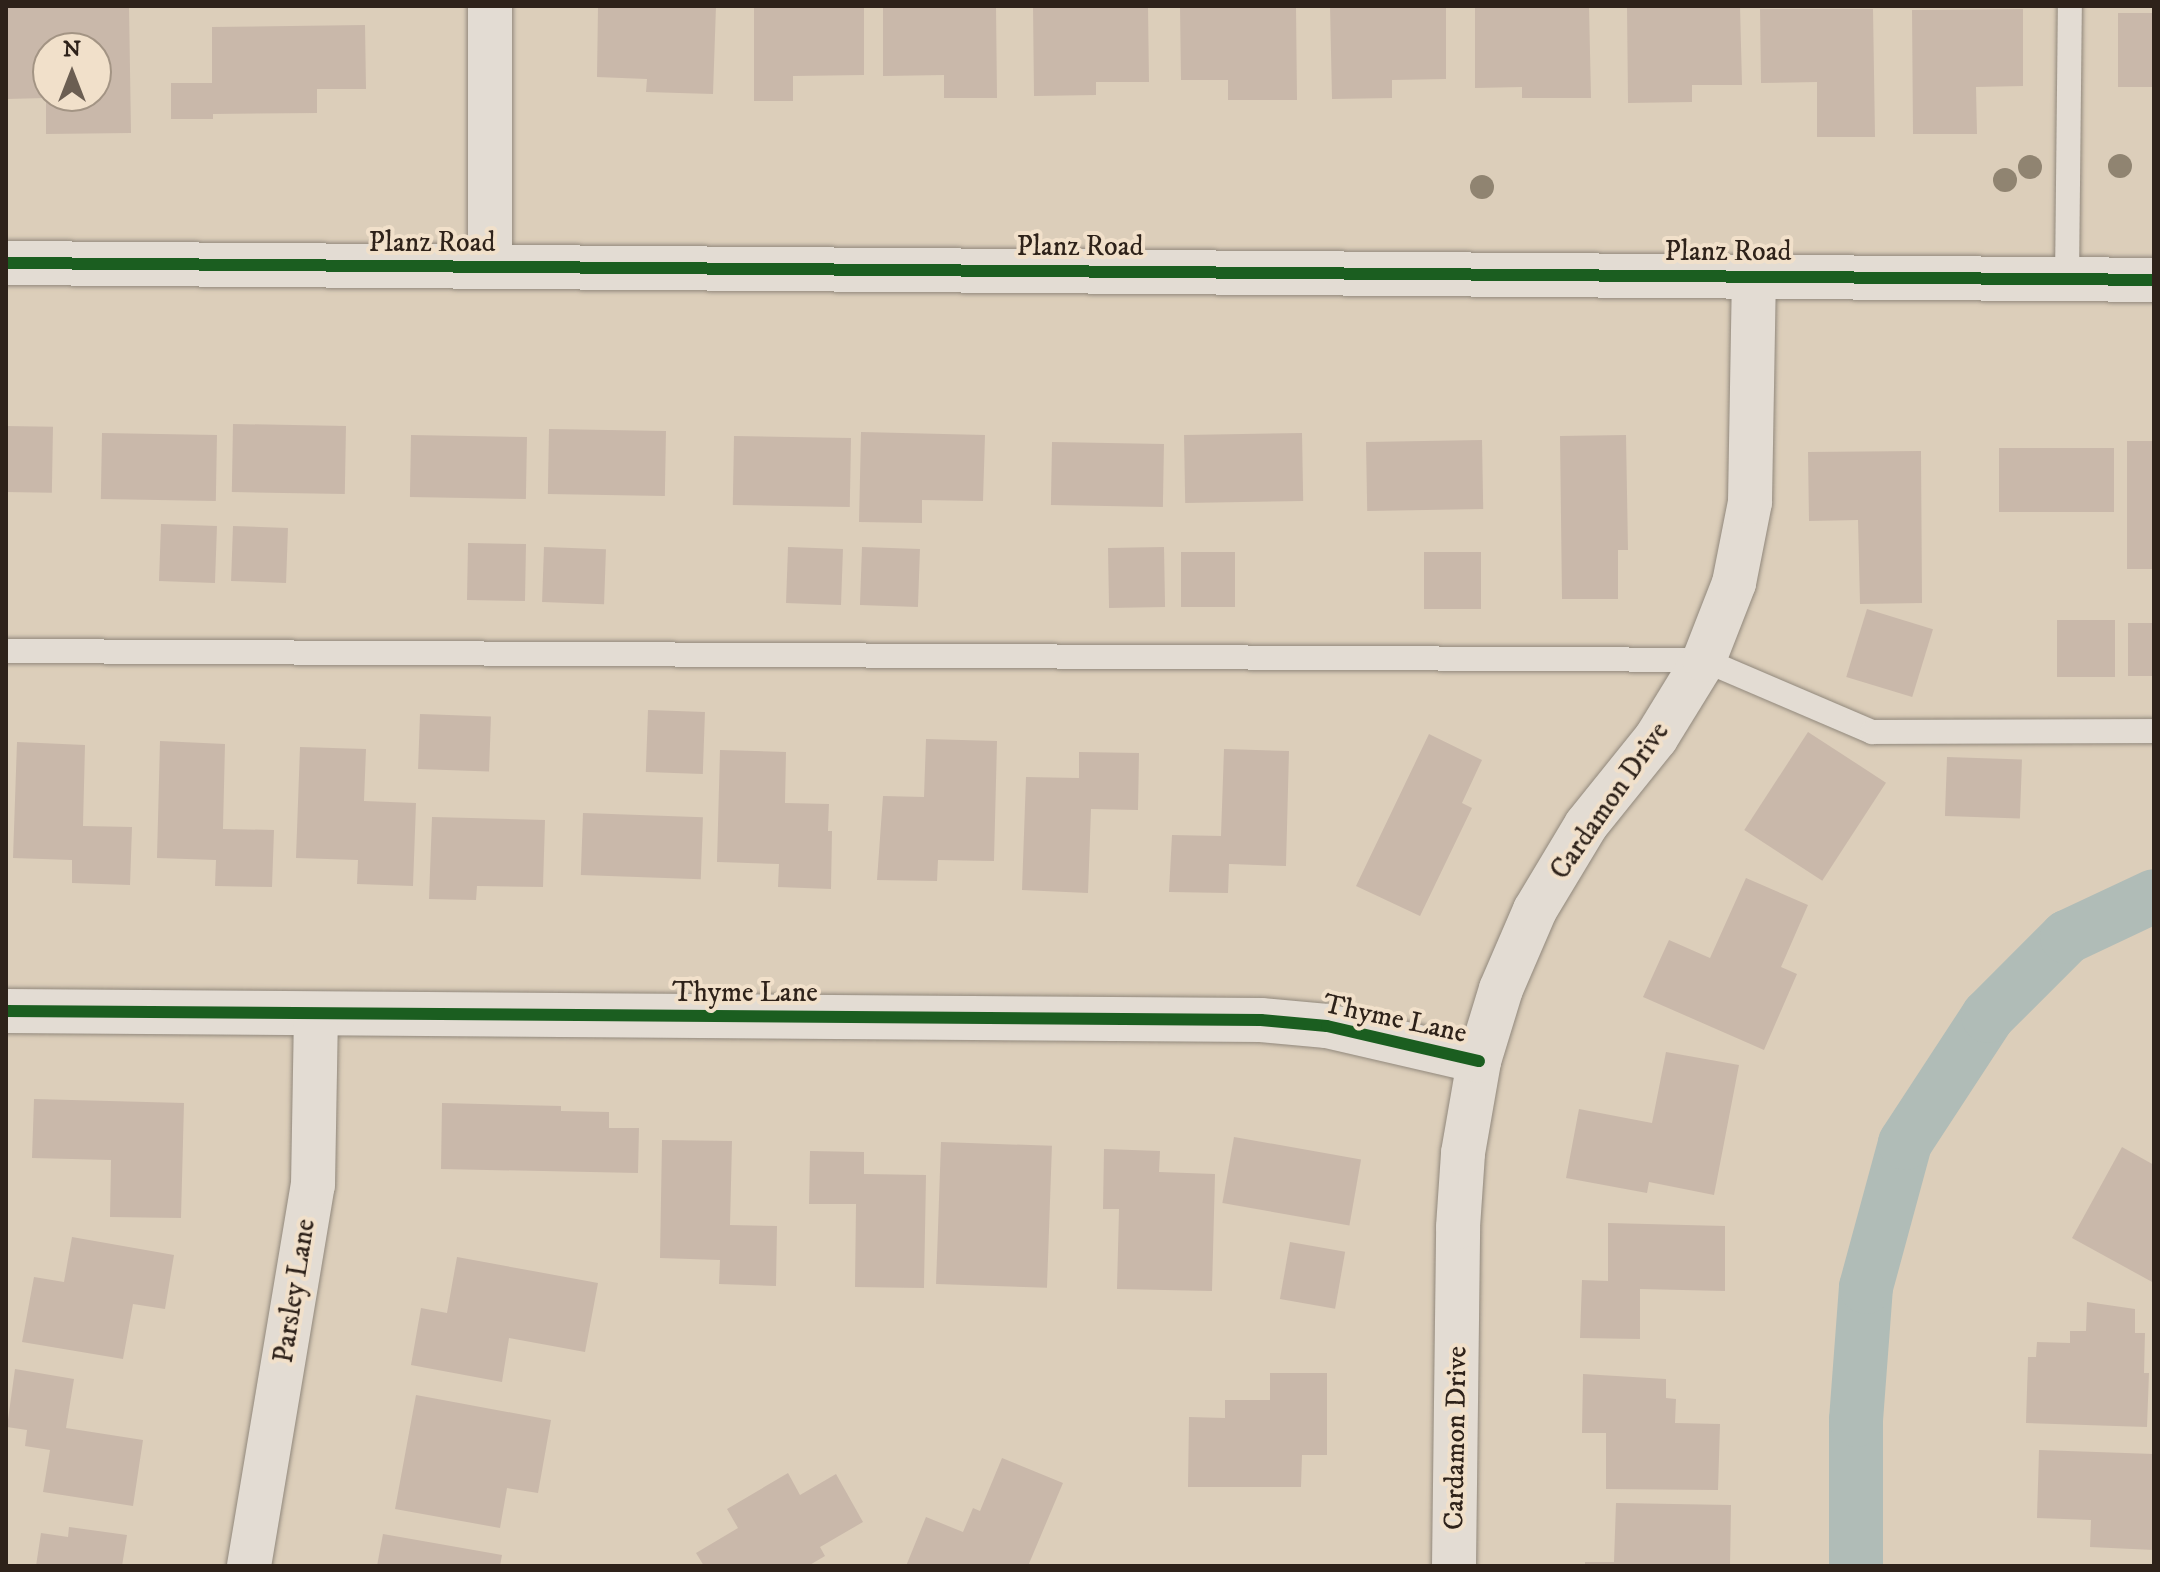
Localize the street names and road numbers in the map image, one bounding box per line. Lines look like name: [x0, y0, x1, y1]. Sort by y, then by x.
street label: Planz Road: [368, 226, 496, 260]
street label: Planz Road: [1016, 230, 1144, 264]
street label: Planz Road: [1664, 235, 1792, 269]
street label: Cardamon Drive: [1543, 716, 1677, 886]
street label: Thyme Lane: [672, 976, 818, 1010]
street label: Thyme Lane: [1320, 987, 1470, 1051]
street label: Parsley Lane: [267, 1217, 323, 1365]
street label: Cardamon Drive: [1438, 1346, 1474, 1530]

